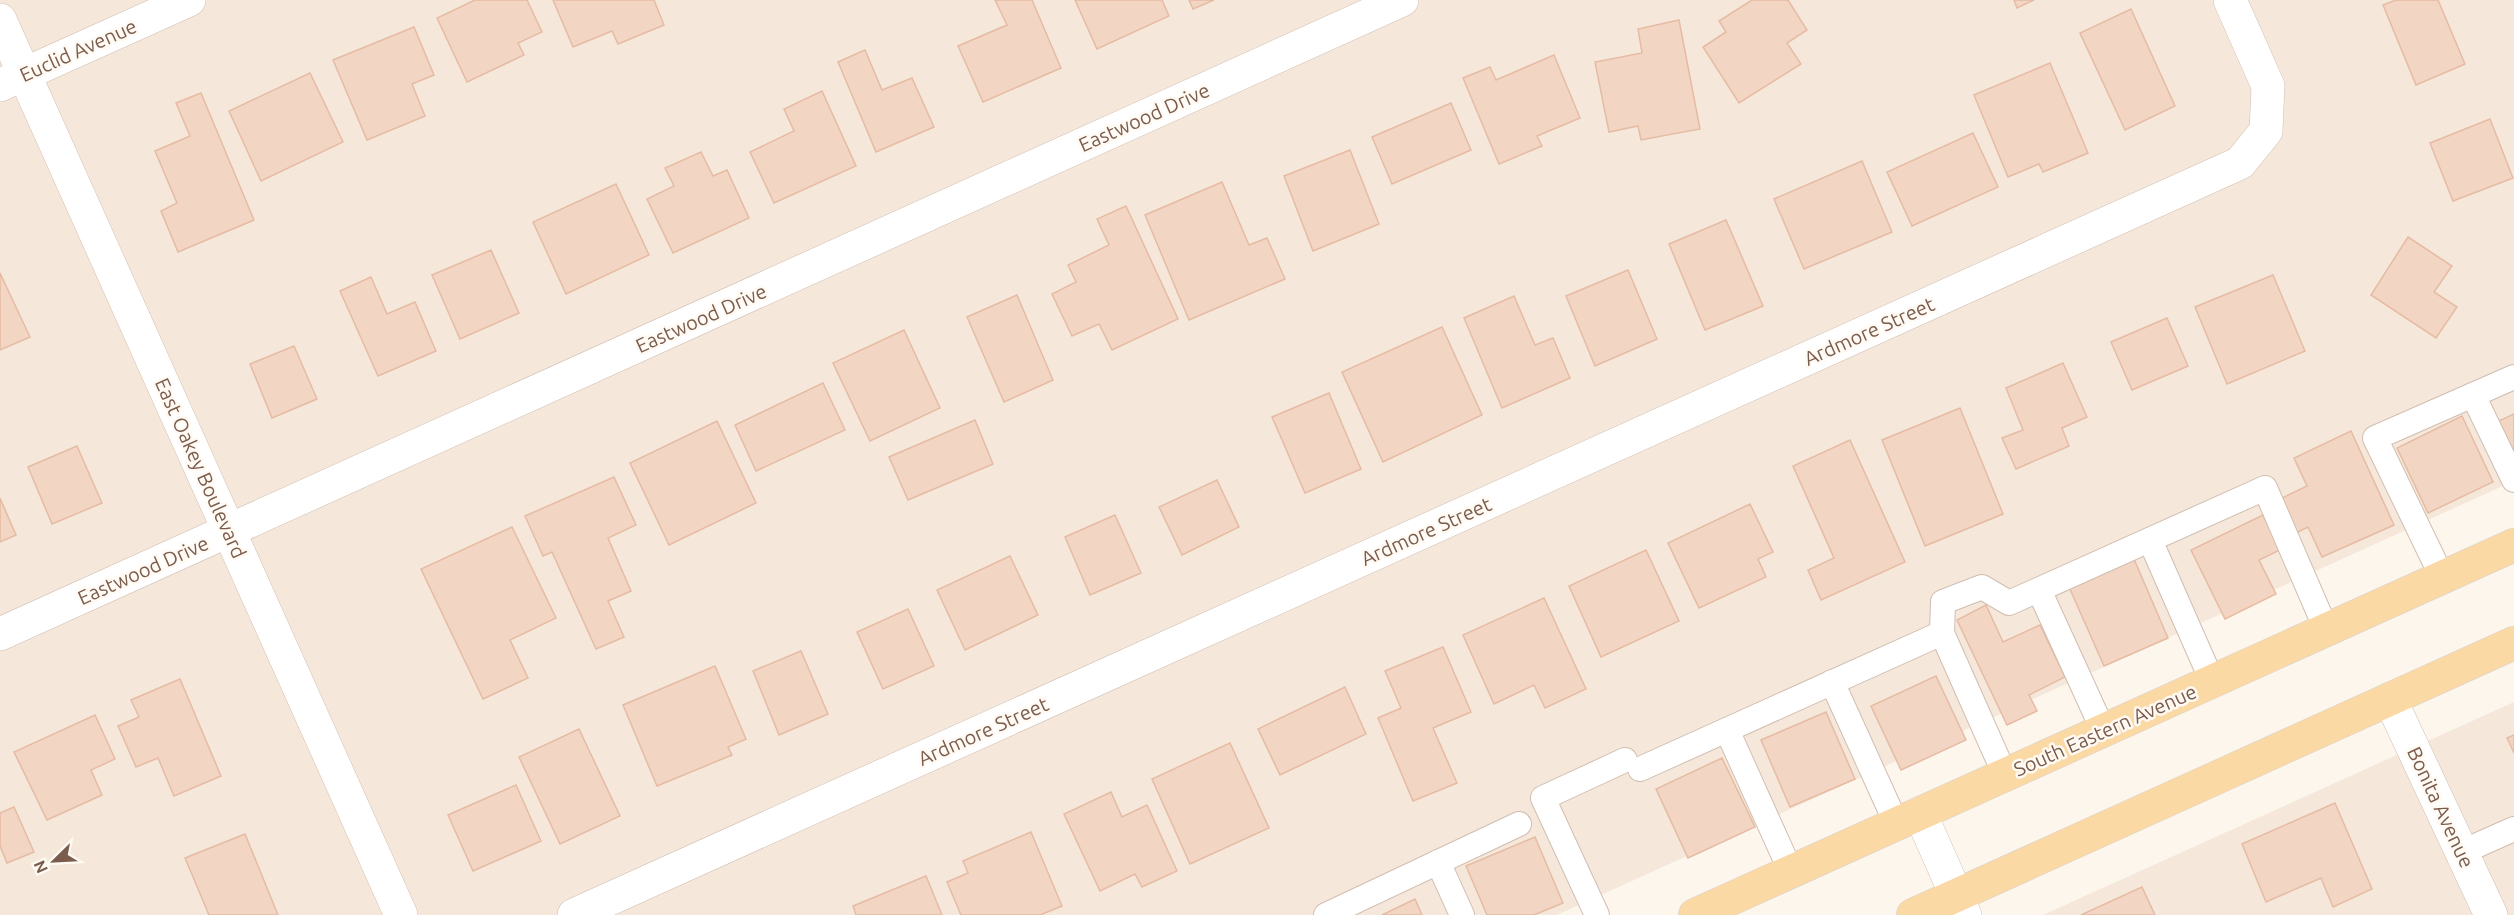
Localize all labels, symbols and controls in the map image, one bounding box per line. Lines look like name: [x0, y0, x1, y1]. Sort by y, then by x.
street label: Euclid Avenue: [16, 14, 140, 86]
street label: Eastwood Drive: [1075, 78, 1213, 156]
street label: Eastwood Drive: [632, 279, 770, 357]
street label: Ardmore Street: [1800, 292, 1938, 370]
street label: East Oakey Boulevard: [151, 374, 251, 562]
street label: Ardmore Street: [1357, 492, 1495, 570]
street label: Eastwood Drive: [74, 531, 212, 609]
street label: South Eastern Avenue: [2010, 679, 2200, 781]
street label: Ardmore Street: [914, 692, 1052, 770]
street label: Bonita Avenue: [2403, 743, 2479, 871]
north arrow: [24, 831, 84, 891]
text: N: [30, 858, 51, 876]

